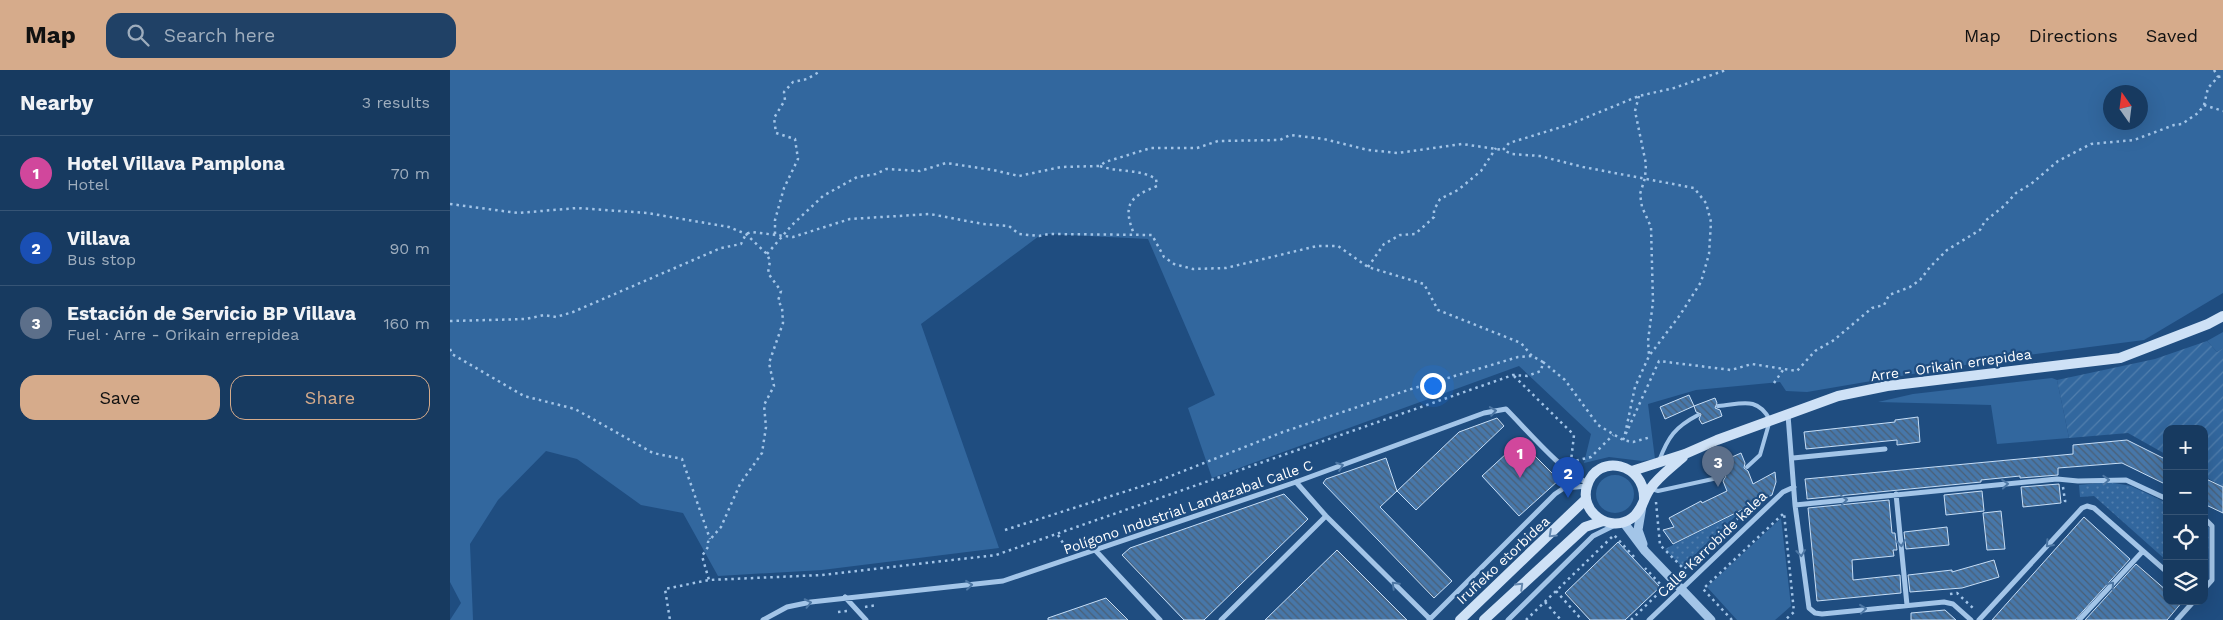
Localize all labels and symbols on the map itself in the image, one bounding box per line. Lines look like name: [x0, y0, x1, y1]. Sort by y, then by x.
north arrow: [2103, 85, 2148, 130]
street label: Arre - Orikain errepidea: [1869, 346, 2033, 384]
your location: [1420, 373, 1446, 399]
one-way arrow: [1489, 407, 1497, 417]
pin: 1: [1504, 437, 1536, 478]
pin: 3: [1702, 446, 1734, 487]
street label: Polígono Industrial Landazabal Calle C: [1061, 457, 1315, 557]
pin: 2: [1552, 457, 1584, 498]
one-way arrow: [1335, 462, 1344, 472]
one-way arrow: [2102, 474, 2110, 485]
one-way arrow: [2002, 479, 2010, 490]
street label: Calle Karrobide kalea: [1654, 488, 1770, 600]
one-way arrow: [1840, 495, 1848, 506]
street label: Iruñeko etorbidea: [1453, 513, 1553, 607]
one-way arrow: [1548, 528, 1557, 537]
one-way arrow: [1895, 539, 1906, 547]
one-way arrow: [2046, 539, 2055, 548]
one-way arrow: [1795, 550, 1806, 558]
one-way arrow: [966, 580, 974, 591]
one-way arrow: [1392, 582, 1401, 591]
one-way arrow: [2105, 582, 2114, 591]
one-way arrow: [1514, 583, 1523, 592]
one-way arrow: [804, 598, 812, 608]
one-way arrow: [1860, 604, 1868, 615]

